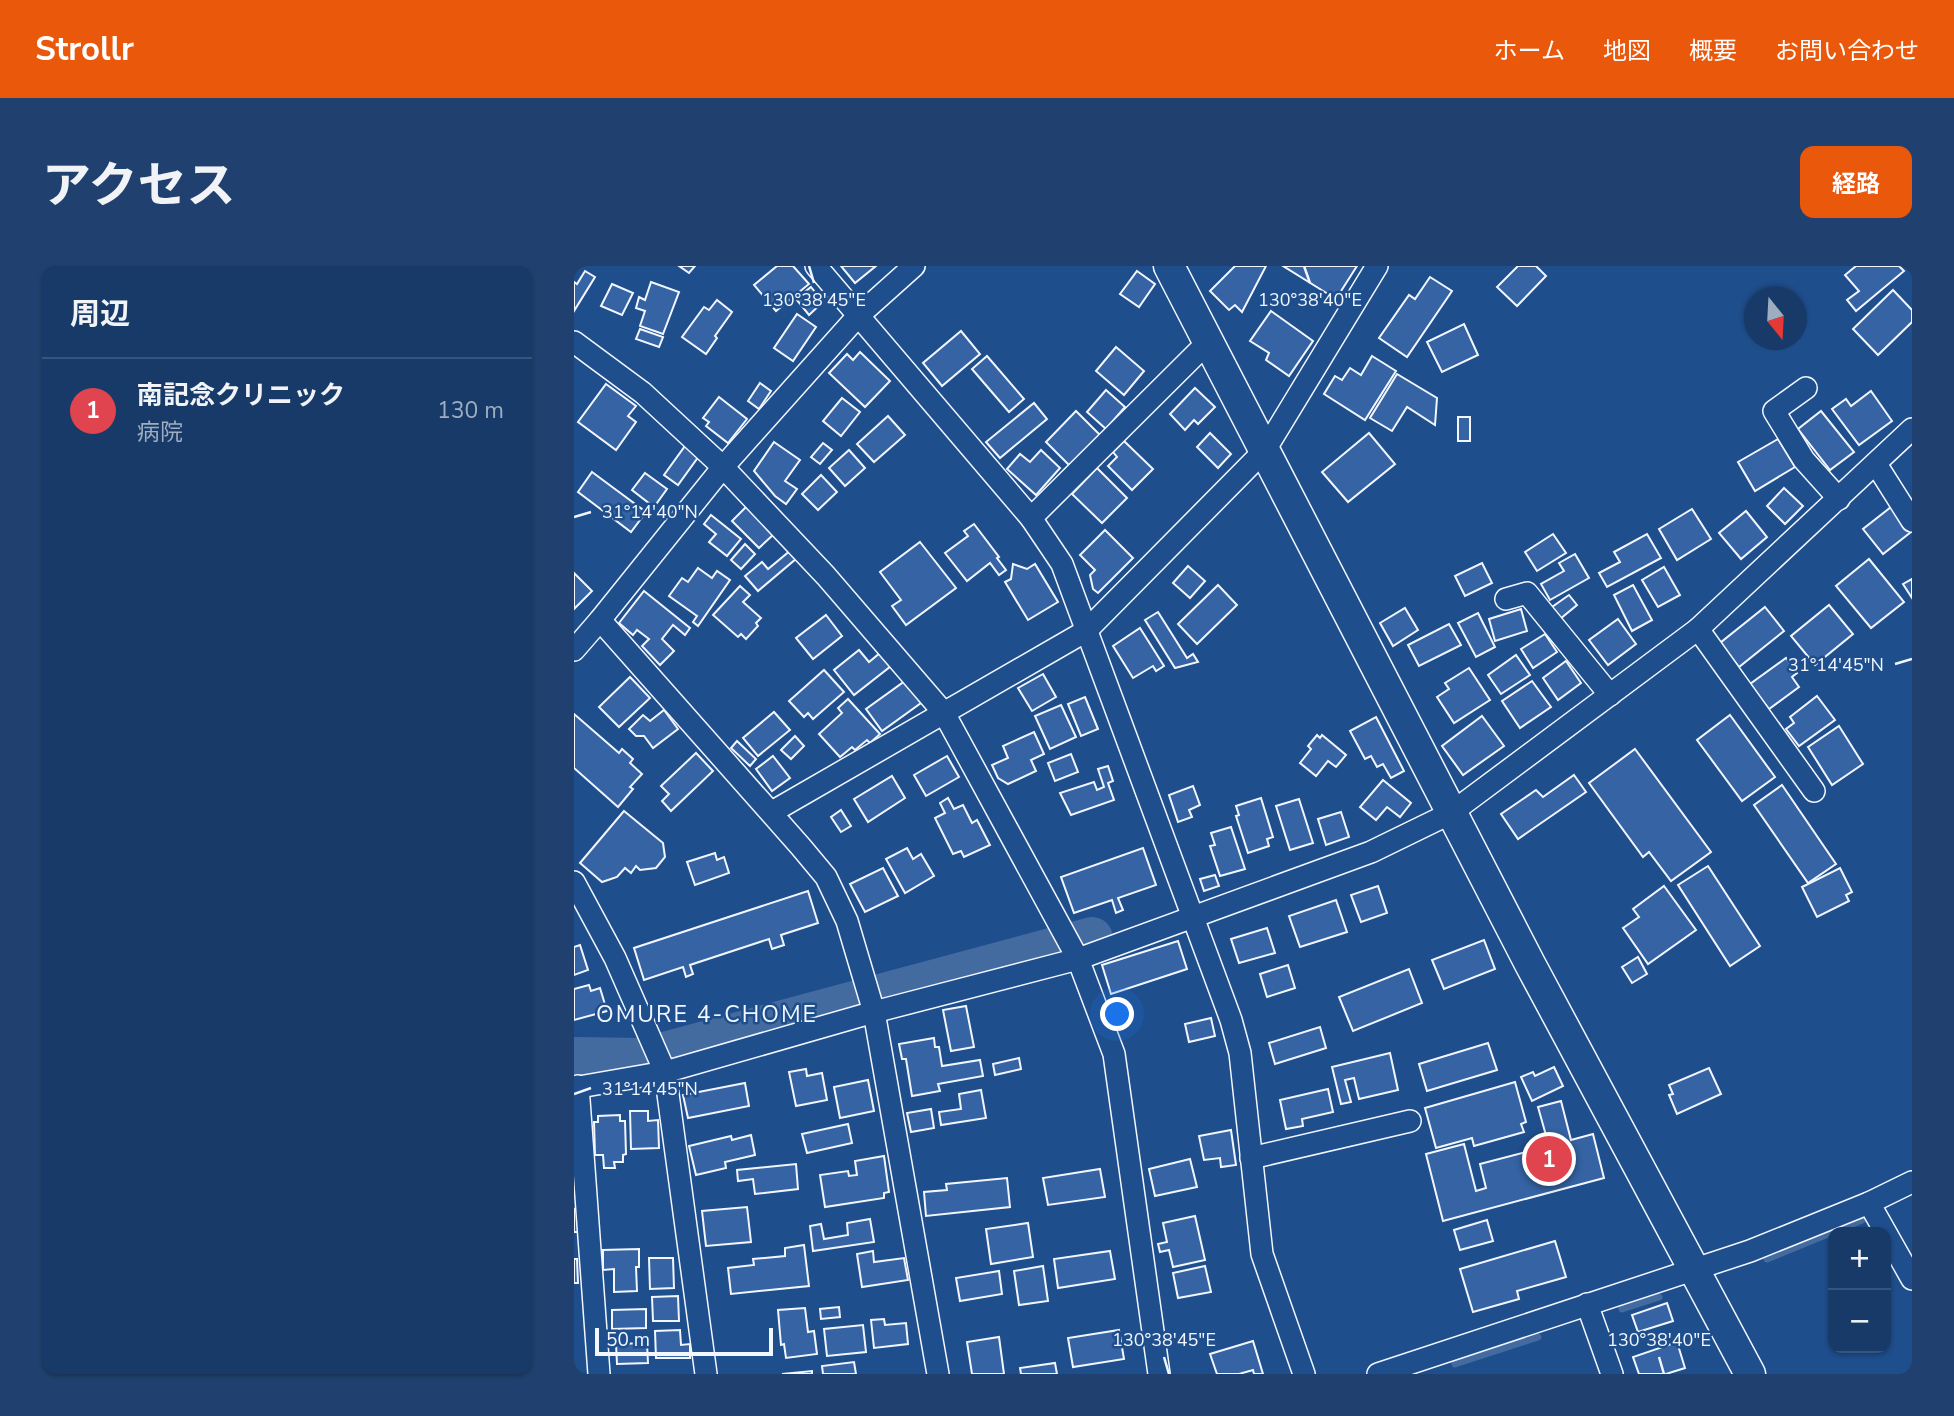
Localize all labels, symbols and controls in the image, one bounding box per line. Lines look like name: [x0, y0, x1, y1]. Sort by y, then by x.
text: Strollr: [35, 27, 134, 72]
text: ホーム: [1494, 35, 1565, 67]
text: 地図: [1603, 35, 1651, 67]
text: 概要: [1689, 35, 1737, 67]
text: お問い合わせ: [1775, 35, 1919, 67]
button: 経路: [1800, 146, 1912, 218]
text: アクセス: [42, 152, 236, 219]
north arrow: [1744, 287, 1807, 350]
text: 130°38'45"E: [762, 288, 866, 312]
text: 130°38'40"E: [1258, 288, 1362, 312]
text: 周辺: [70, 294, 130, 335]
text: 南記念クリニック: [137, 378, 345, 413]
text: 1: [86, 395, 100, 426]
text: 130 m: [437, 395, 504, 426]
text: 病院: [137, 417, 183, 448]
text: 31°14'40"N: [602, 500, 698, 524]
text: 31°14'45"N: [1788, 653, 1884, 677]
your location: [1100, 997, 1134, 1031]
district label: OMURE 4-CHOME: [596, 999, 818, 1030]
text: 31°14'45"N: [602, 1077, 698, 1101]
pin: 1: [1526, 1133, 1572, 1185]
map controls: [1828, 1227, 1891, 1353]
button: +: [1828, 1227, 1891, 1290]
button: −: [1828, 1290, 1891, 1353]
scale bar: [595, 1325, 774, 1357]
text: 50 m: [606, 1327, 650, 1353]
text: 130°38'45"E: [1112, 1328, 1216, 1352]
text: 130°38'40"E: [1607, 1328, 1711, 1352]

